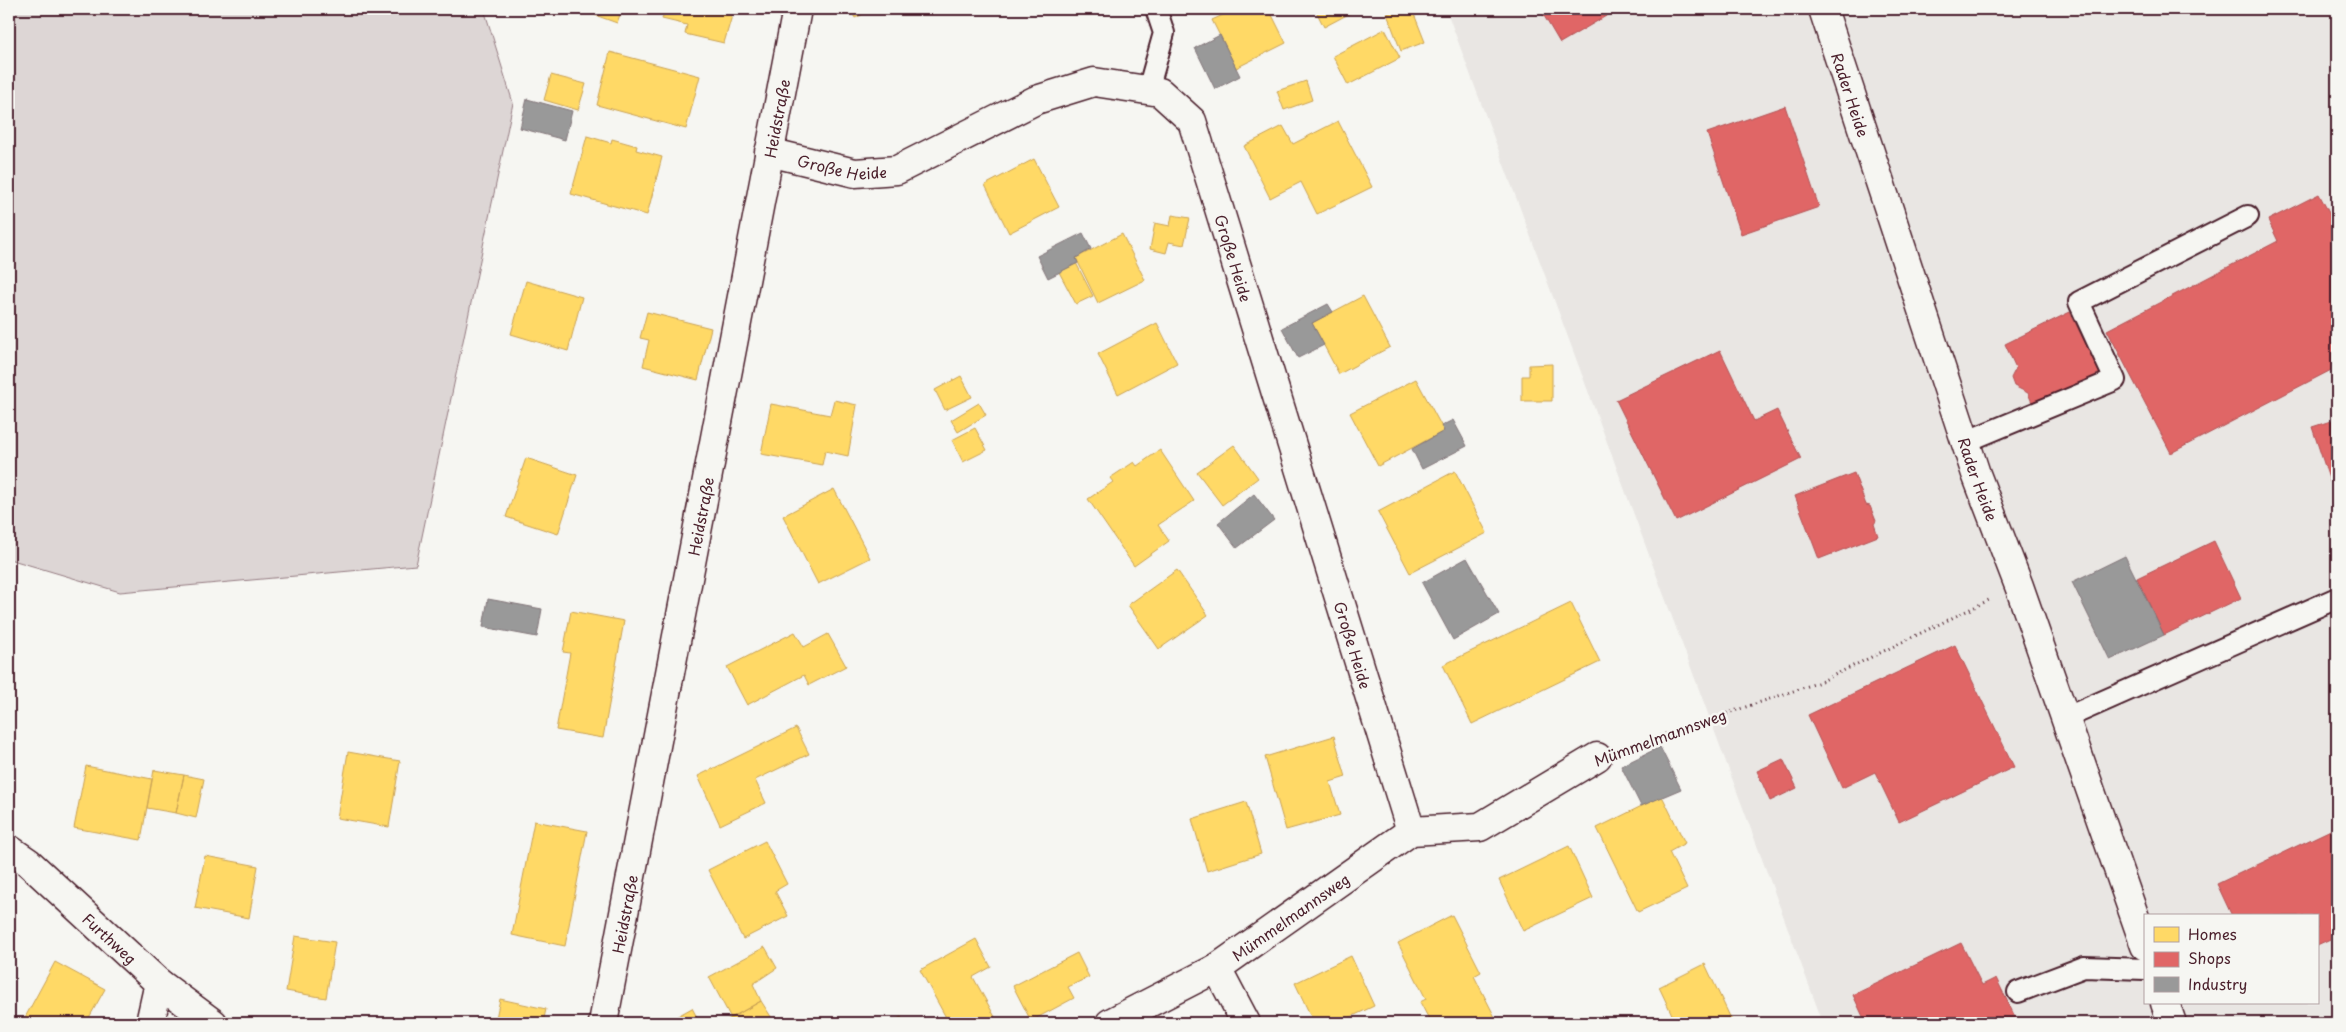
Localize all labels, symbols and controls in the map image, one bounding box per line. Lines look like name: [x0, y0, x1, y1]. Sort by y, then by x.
street label: Rader Heide: [1827, 49, 1876, 140]
street label: Heidstraße: [757, 77, 795, 160]
street label: Große Heide: [795, 148, 887, 185]
street label: Große Heide: [1210, 211, 1258, 304]
street label: Rader Heide: [1953, 434, 2004, 524]
street label: Heidstraße: [681, 475, 719, 558]
street label: Große Heide: [1329, 598, 1378, 691]
street label: Mümmelmannsweg: [1591, 702, 1729, 772]
street label: Mümmelmannsweg: [1227, 867, 1354, 966]
street label: Heidstraße: [605, 873, 643, 955]
street label: Furthweg: [78, 907, 142, 969]
legend: [2144, 914, 2318, 1004]
text: Homes: [2188, 922, 2237, 945]
text: Shops: [2188, 946, 2231, 969]
text: Industry: [2188, 972, 2247, 995]

